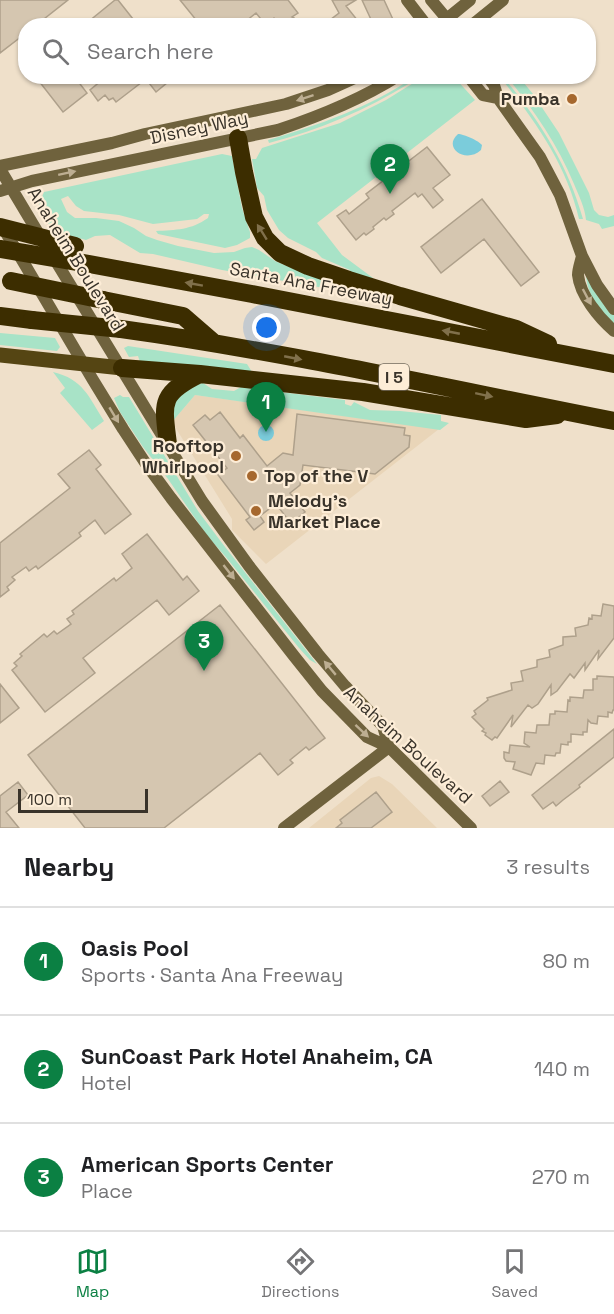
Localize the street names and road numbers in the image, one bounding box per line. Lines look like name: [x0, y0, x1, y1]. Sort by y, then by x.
street label: Disney Way: [148, 106, 250, 149]
street label: Anaheim Boulevard: [23, 182, 130, 335]
street label: Santa Ana Freeway: [228, 256, 394, 311]
road number: I 5: [379, 364, 409, 390]
street label: Anaheim Boulevard: [339, 681, 478, 809]

